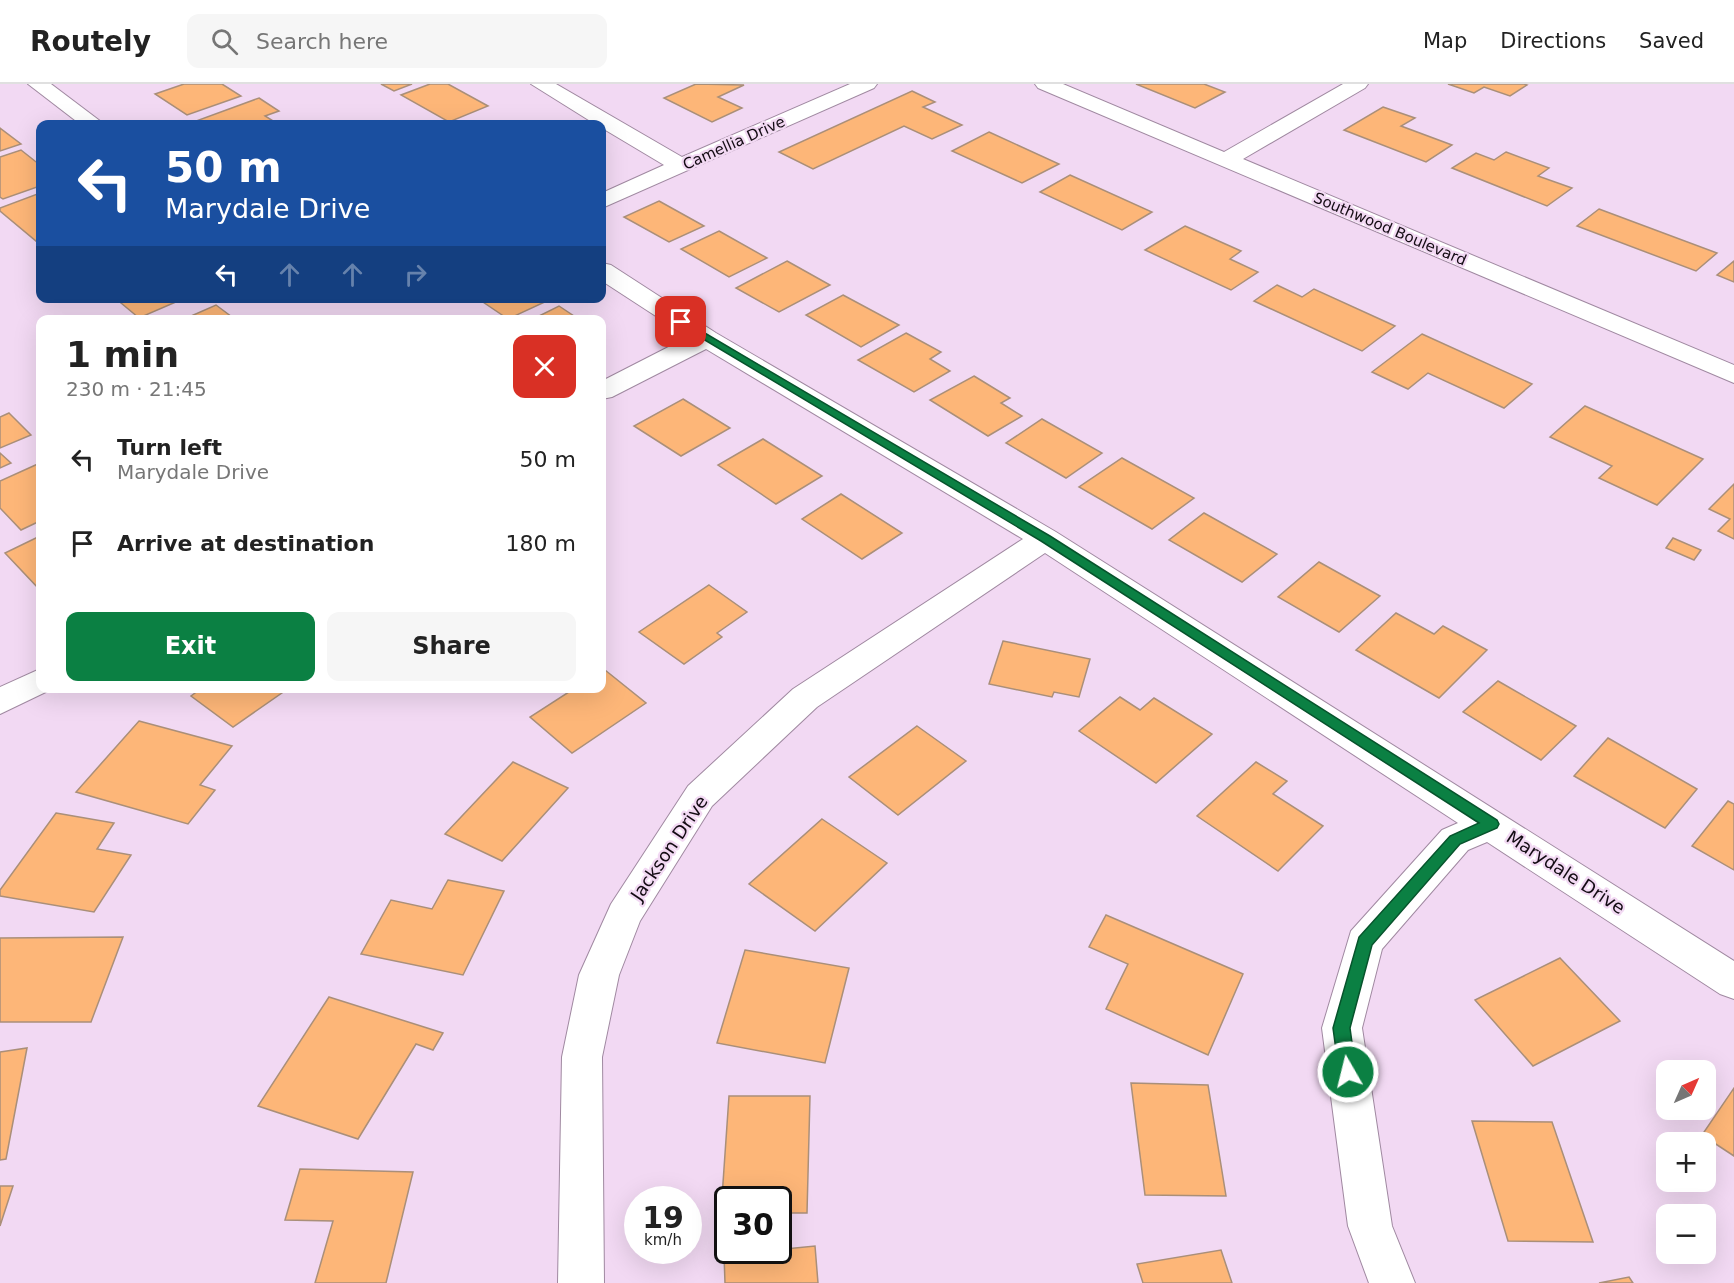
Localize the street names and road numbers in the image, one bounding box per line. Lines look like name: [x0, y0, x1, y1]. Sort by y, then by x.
street label: Camellia Drive: [680, 112, 788, 174]
street label: Southwood Boulevard: [1311, 189, 1469, 269]
street label: Jackson Drive: [626, 791, 712, 905]
street label: Marydale Drive: [1503, 826, 1629, 918]

